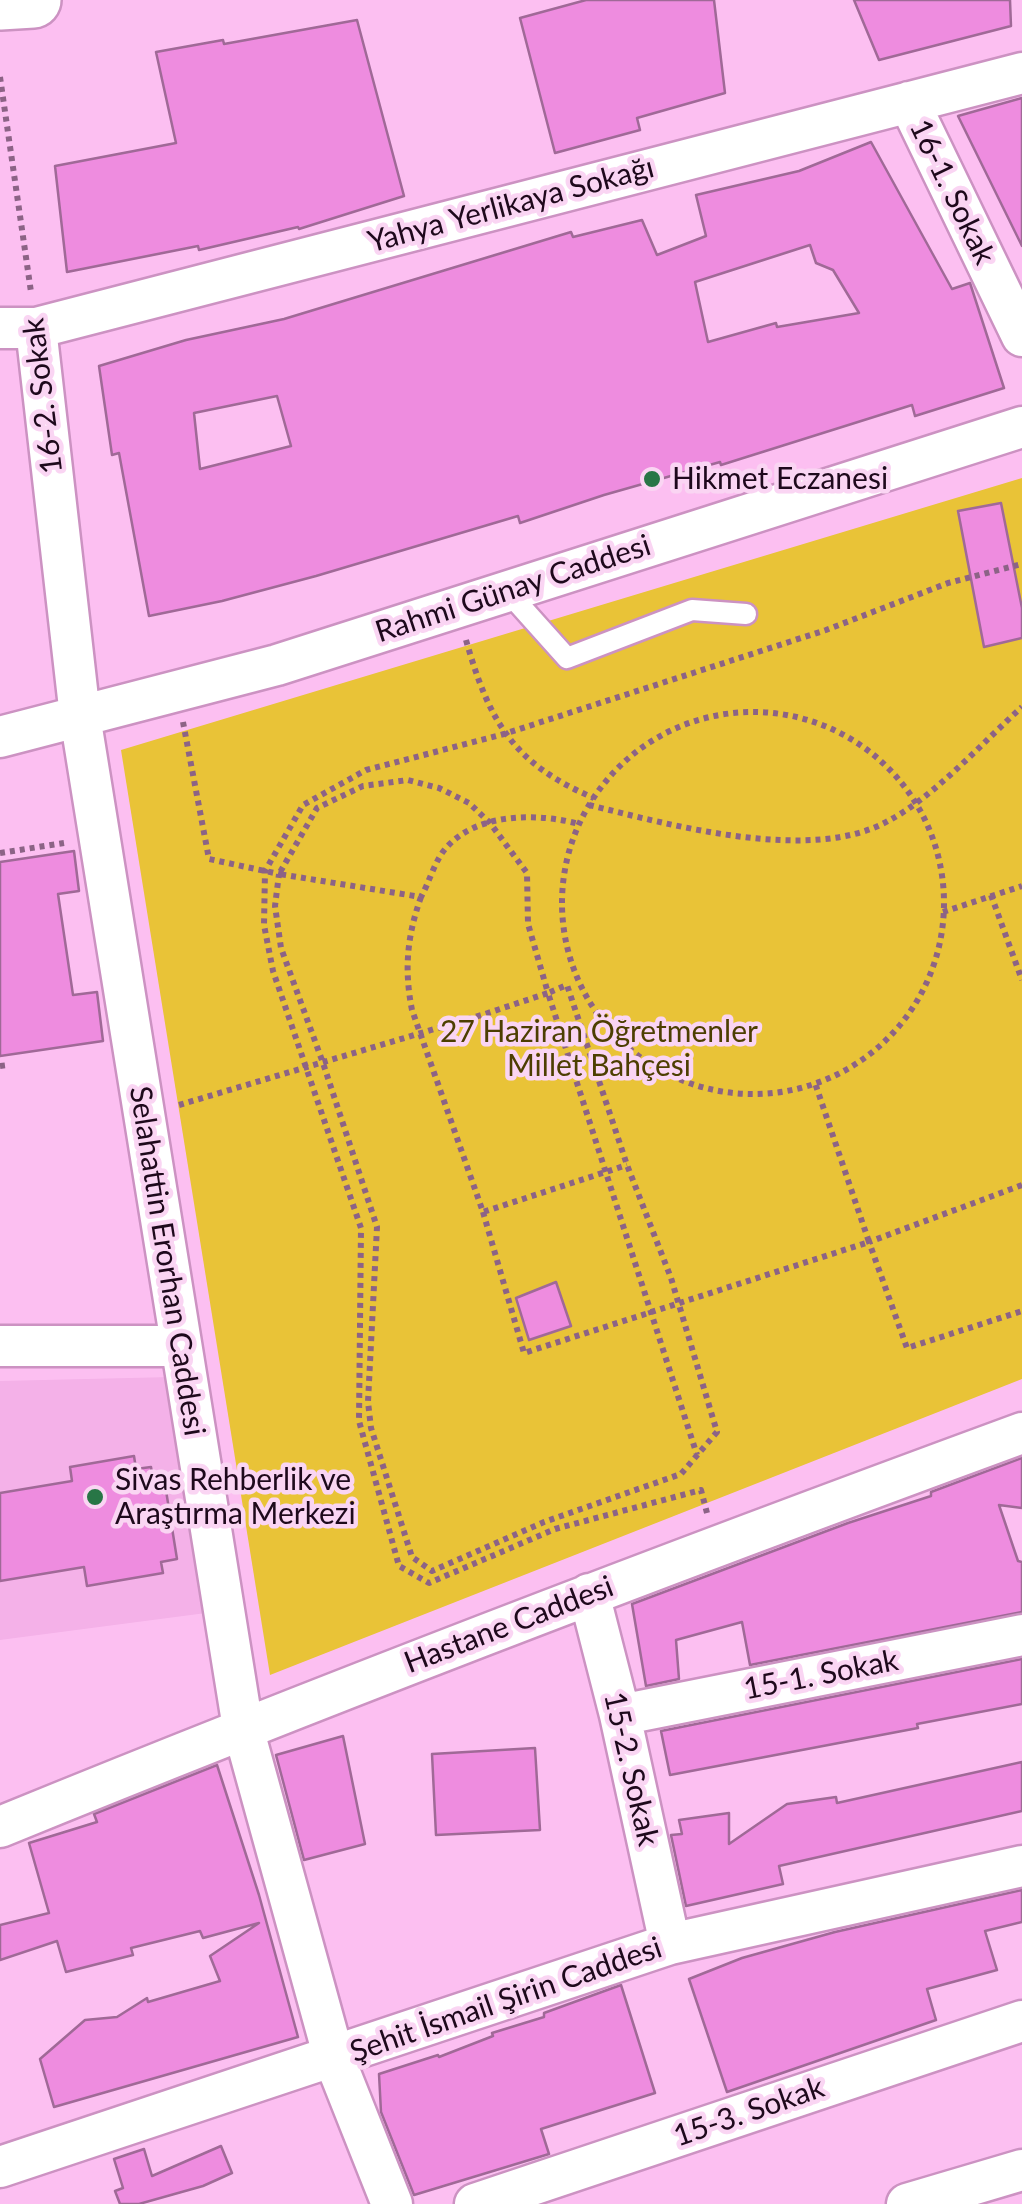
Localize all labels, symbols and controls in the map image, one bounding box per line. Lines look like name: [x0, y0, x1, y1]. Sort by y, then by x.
street label: 16-1. Sokak: [901, 114, 1003, 270]
street label: Yahya Yerlikaya Sokağı: [364, 149, 658, 261]
street label: 16-2. Sokak: [16, 316, 70, 476]
place label: Hikmet Eczanesi: [672, 461, 888, 497]
marker: Hikmet Eczanesi: [641, 468, 663, 490]
street label: Rahmi Günay Caddesi: [371, 528, 655, 650]
park label: 27 Haziran Öğretmenler Millet Bahçesi: [440, 1014, 758, 1084]
street label: Selahattin Erorhan Caddesi: [122, 1084, 212, 1438]
place label: Sivas Rehberlik ve Araştırma Merkezi: [115, 1462, 356, 1532]
marker: Sivas Rehberlik ve Araştırma Merkezi: [84, 1486, 106, 1508]
street label: Hastane Caddesi: [399, 1569, 619, 1681]
street label: 15-1. Sokak: [741, 1642, 901, 1708]
street label: 15-2. Sokak: [596, 1689, 666, 1849]
street label: Şehit İsmail Şirin Caddesi: [345, 1930, 667, 2070]
street label: 15-3. Sokak: [669, 2069, 829, 2155]

